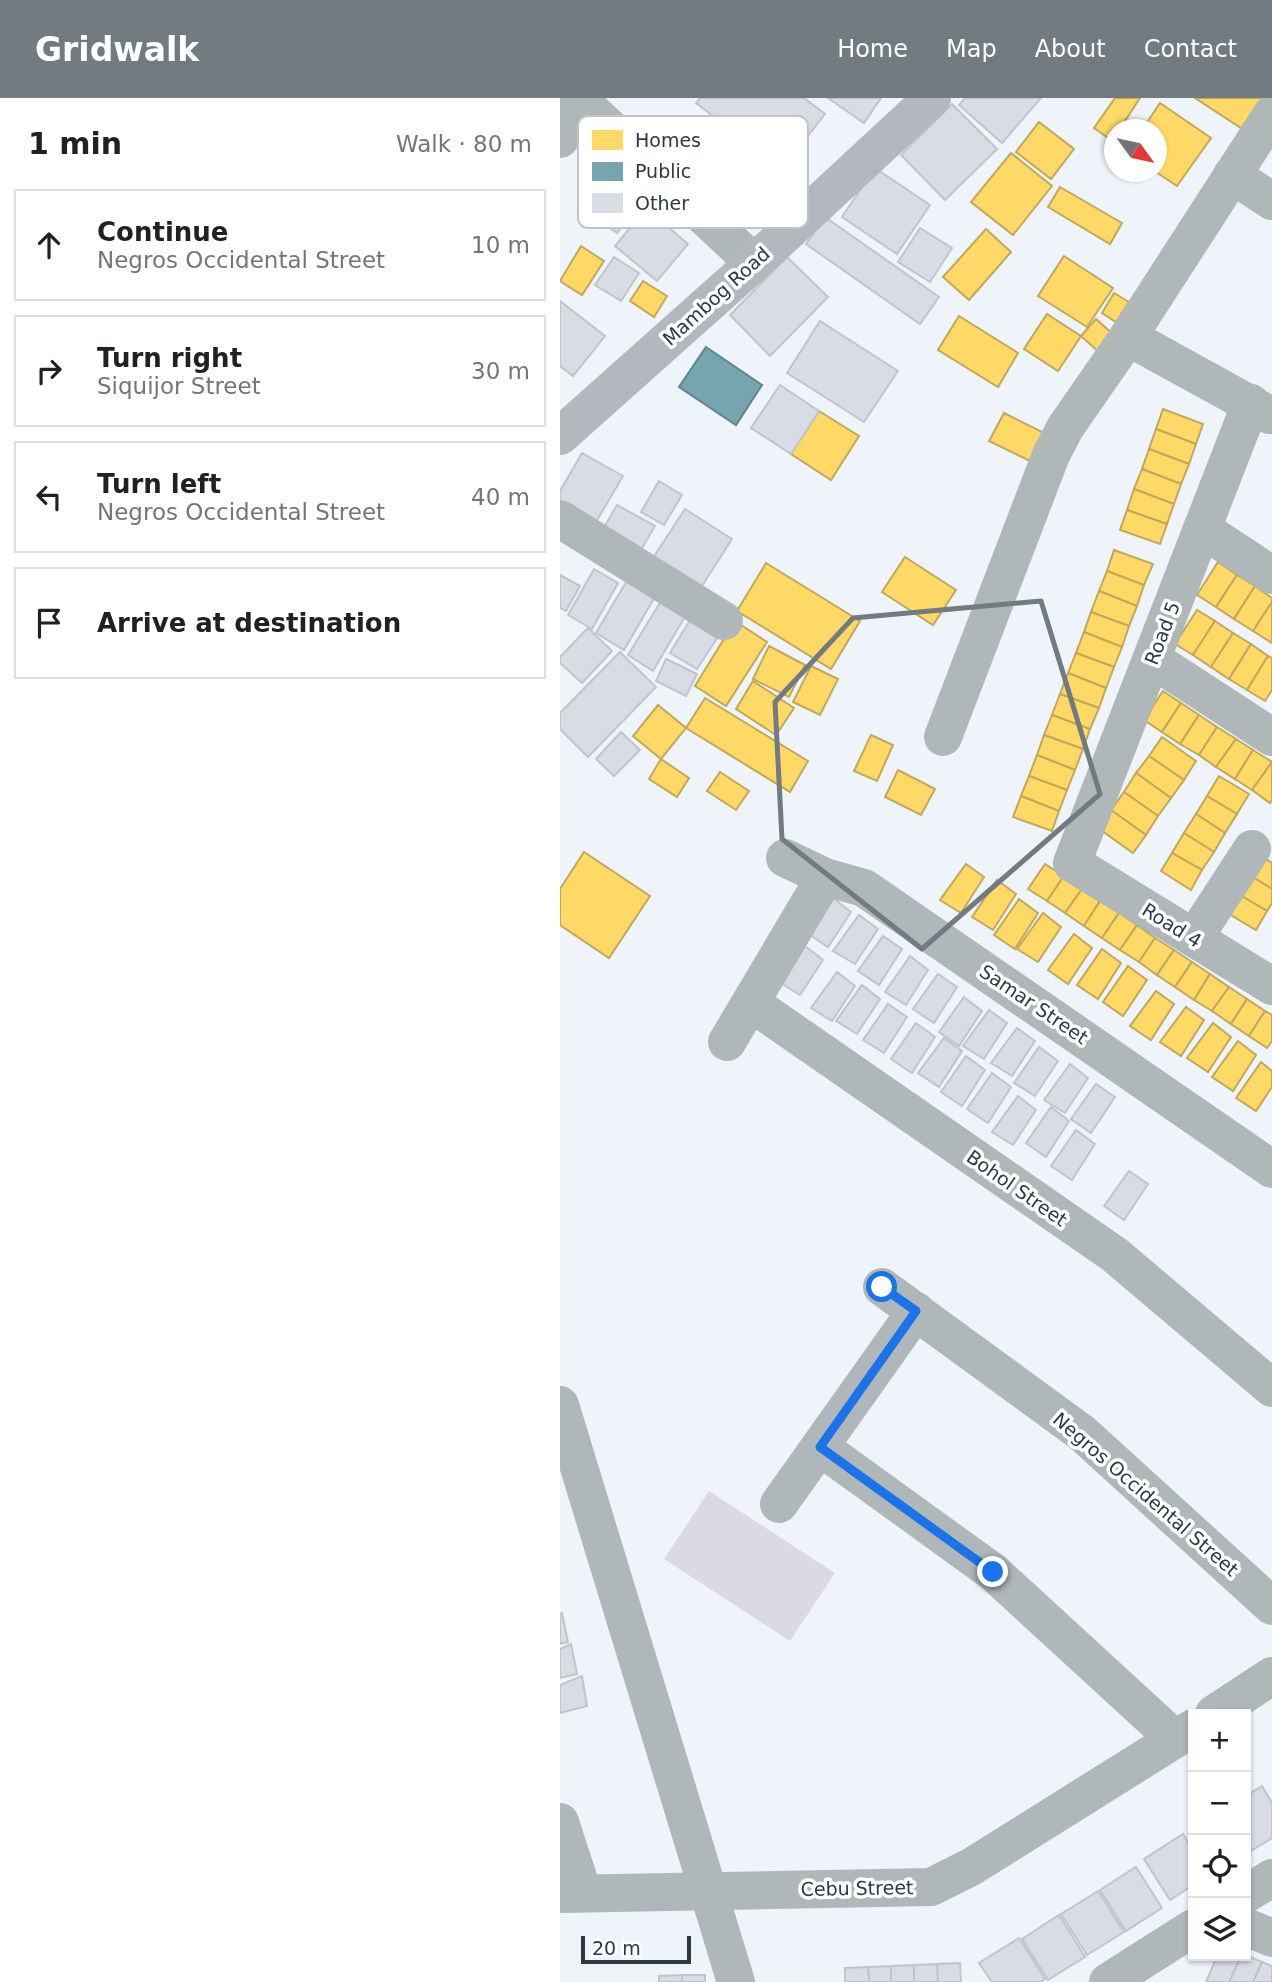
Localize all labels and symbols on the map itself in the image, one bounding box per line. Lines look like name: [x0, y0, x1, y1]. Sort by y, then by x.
legend: [578, 116, 808, 228]
north arrow: [1104, 119, 1167, 182]
text: Homes: [635, 129, 701, 151]
text: Public: [635, 160, 691, 182]
text: Other: [635, 192, 689, 214]
street label: Mambog Road: [658, 242, 774, 350]
street label: Road 5: [1140, 598, 1184, 668]
street label: Road 4: [1138, 898, 1206, 952]
street label: Samar Street: [976, 960, 1092, 1048]
street label: Bohol Street: [963, 1145, 1071, 1231]
route start: [866, 1271, 897, 1302]
street label: Negros Occidental Street: [1049, 1408, 1243, 1580]
route end: [977, 1556, 1008, 1587]
street label: Cebu Street: [800, 1876, 914, 1900]
scale bar: [581, 1933, 691, 1965]

